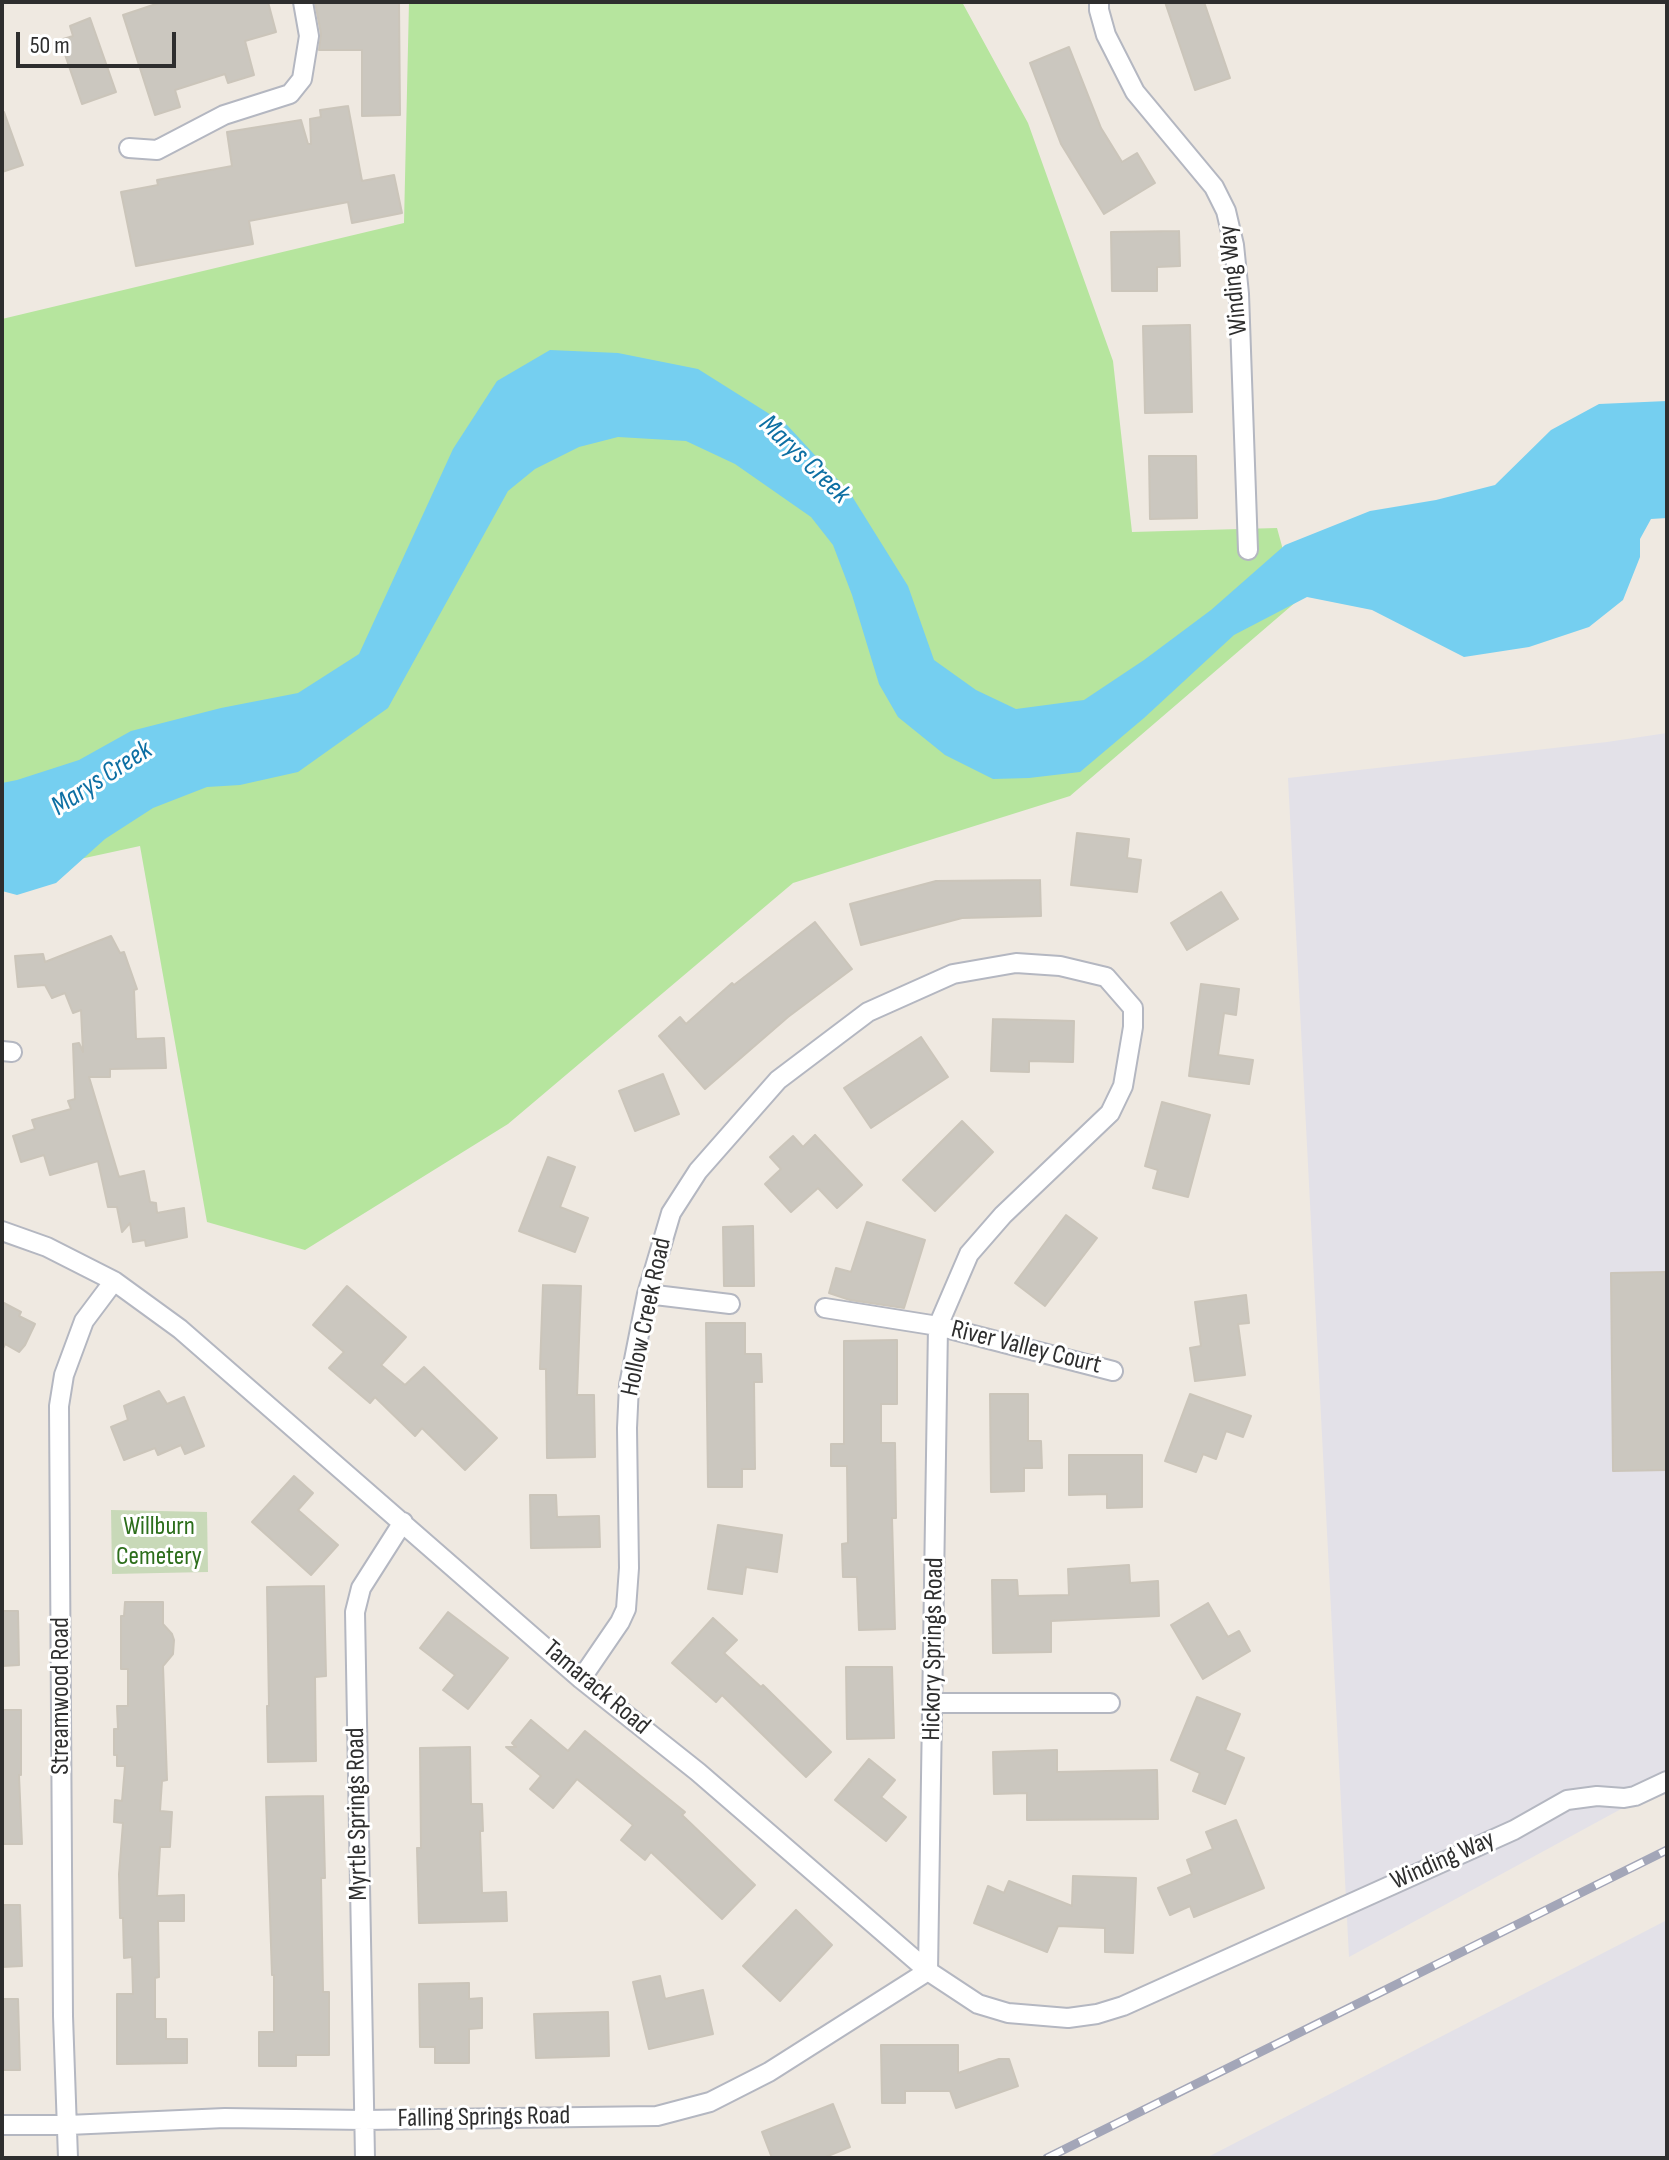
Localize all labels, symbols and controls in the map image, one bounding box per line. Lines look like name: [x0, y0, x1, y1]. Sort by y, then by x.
scale bar: [20, 16, 180, 66]
text: 50 m: [30, 31, 70, 60]
street label: Winding Way: [1213, 224, 1255, 336]
water label: Marys Creek: [752, 408, 856, 512]
water label: Marys Creek: [45, 734, 159, 824]
street label: Hollow Creek Road: [615, 1235, 679, 1399]
street label: River Valley Court: [948, 1314, 1104, 1382]
park label: Willburn Cemetery: [116, 1511, 202, 1572]
street label: Hickory Springs Road: [917, 1557, 951, 1741]
street label: Streamwood Road: [45, 1617, 77, 1775]
street label: Tamarack Road: [536, 1634, 656, 1742]
street label: Myrtle Springs Road: [341, 1727, 375, 1901]
street label: Winding Way: [1386, 1824, 1500, 1898]
street label: Falling Springs Road: [397, 2101, 571, 2135]

